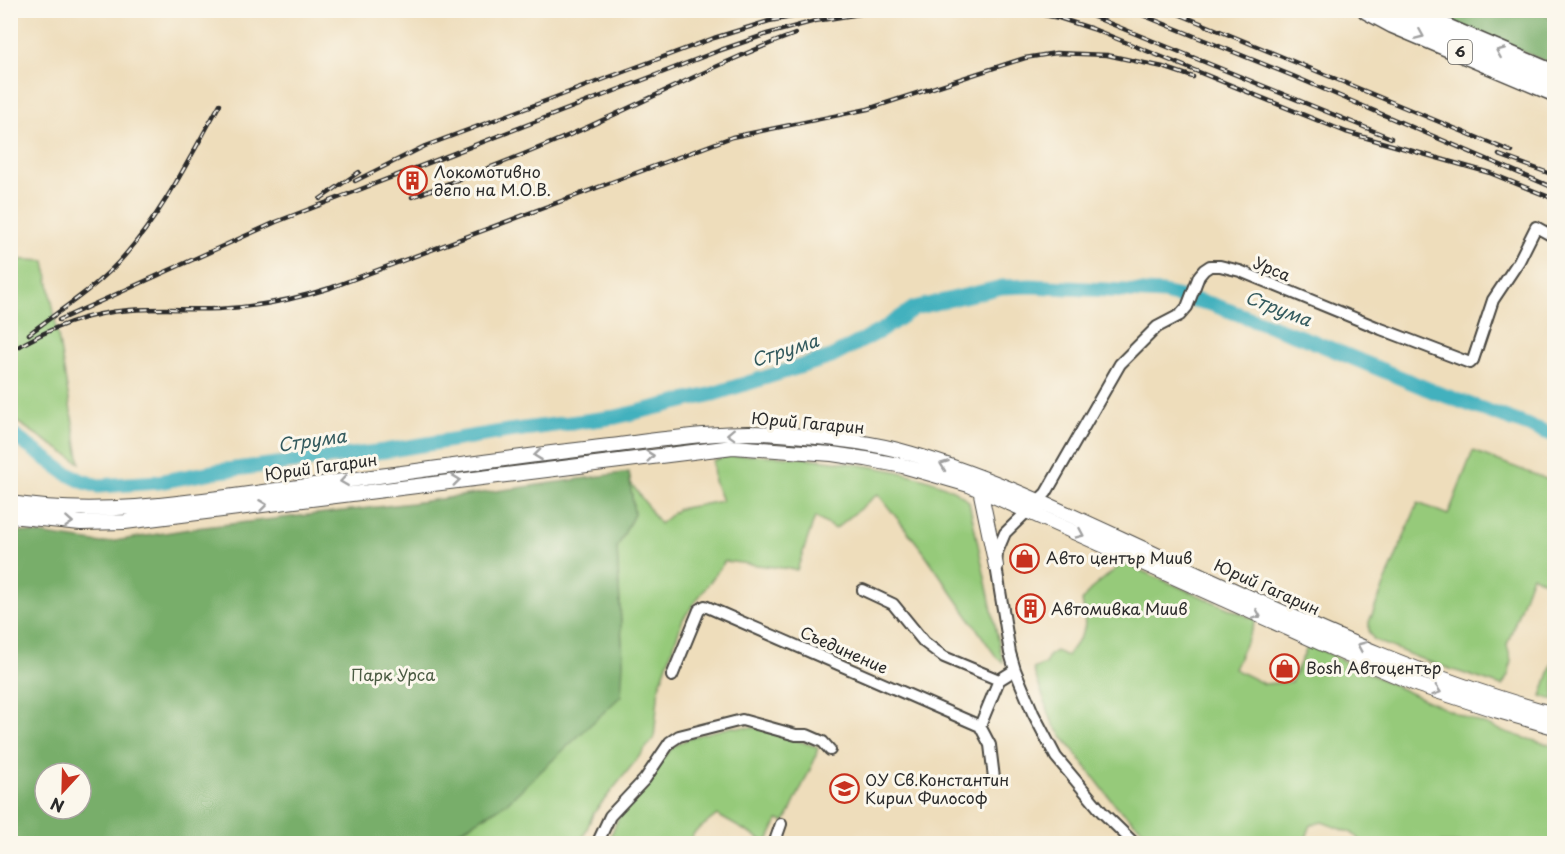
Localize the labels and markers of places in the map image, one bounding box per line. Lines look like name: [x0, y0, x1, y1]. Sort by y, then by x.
place label: Локомотивно депо на М.О.В.: [434, 159, 551, 201]
building icon: Локомотивно депо на М.О.В.: [397, 165, 429, 197]
shop icon: Авто център Миив: [1009, 542, 1041, 574]
place label: Авто център Миив: [1046, 545, 1192, 569]
building icon: Автомивка Миив: [1014, 593, 1046, 625]
place label: Автомивка Миив: [1051, 596, 1187, 620]
shop icon: Bosh Автоцентър: [1269, 652, 1301, 684]
place label: Bosh Автоцентър: [1306, 655, 1441, 679]
place label: ОУ Св.Константин Кирил Философ: [865, 767, 1009, 809]
school or university icon: ОУ Св.Константин Кирил Философ: [828, 773, 860, 805]

